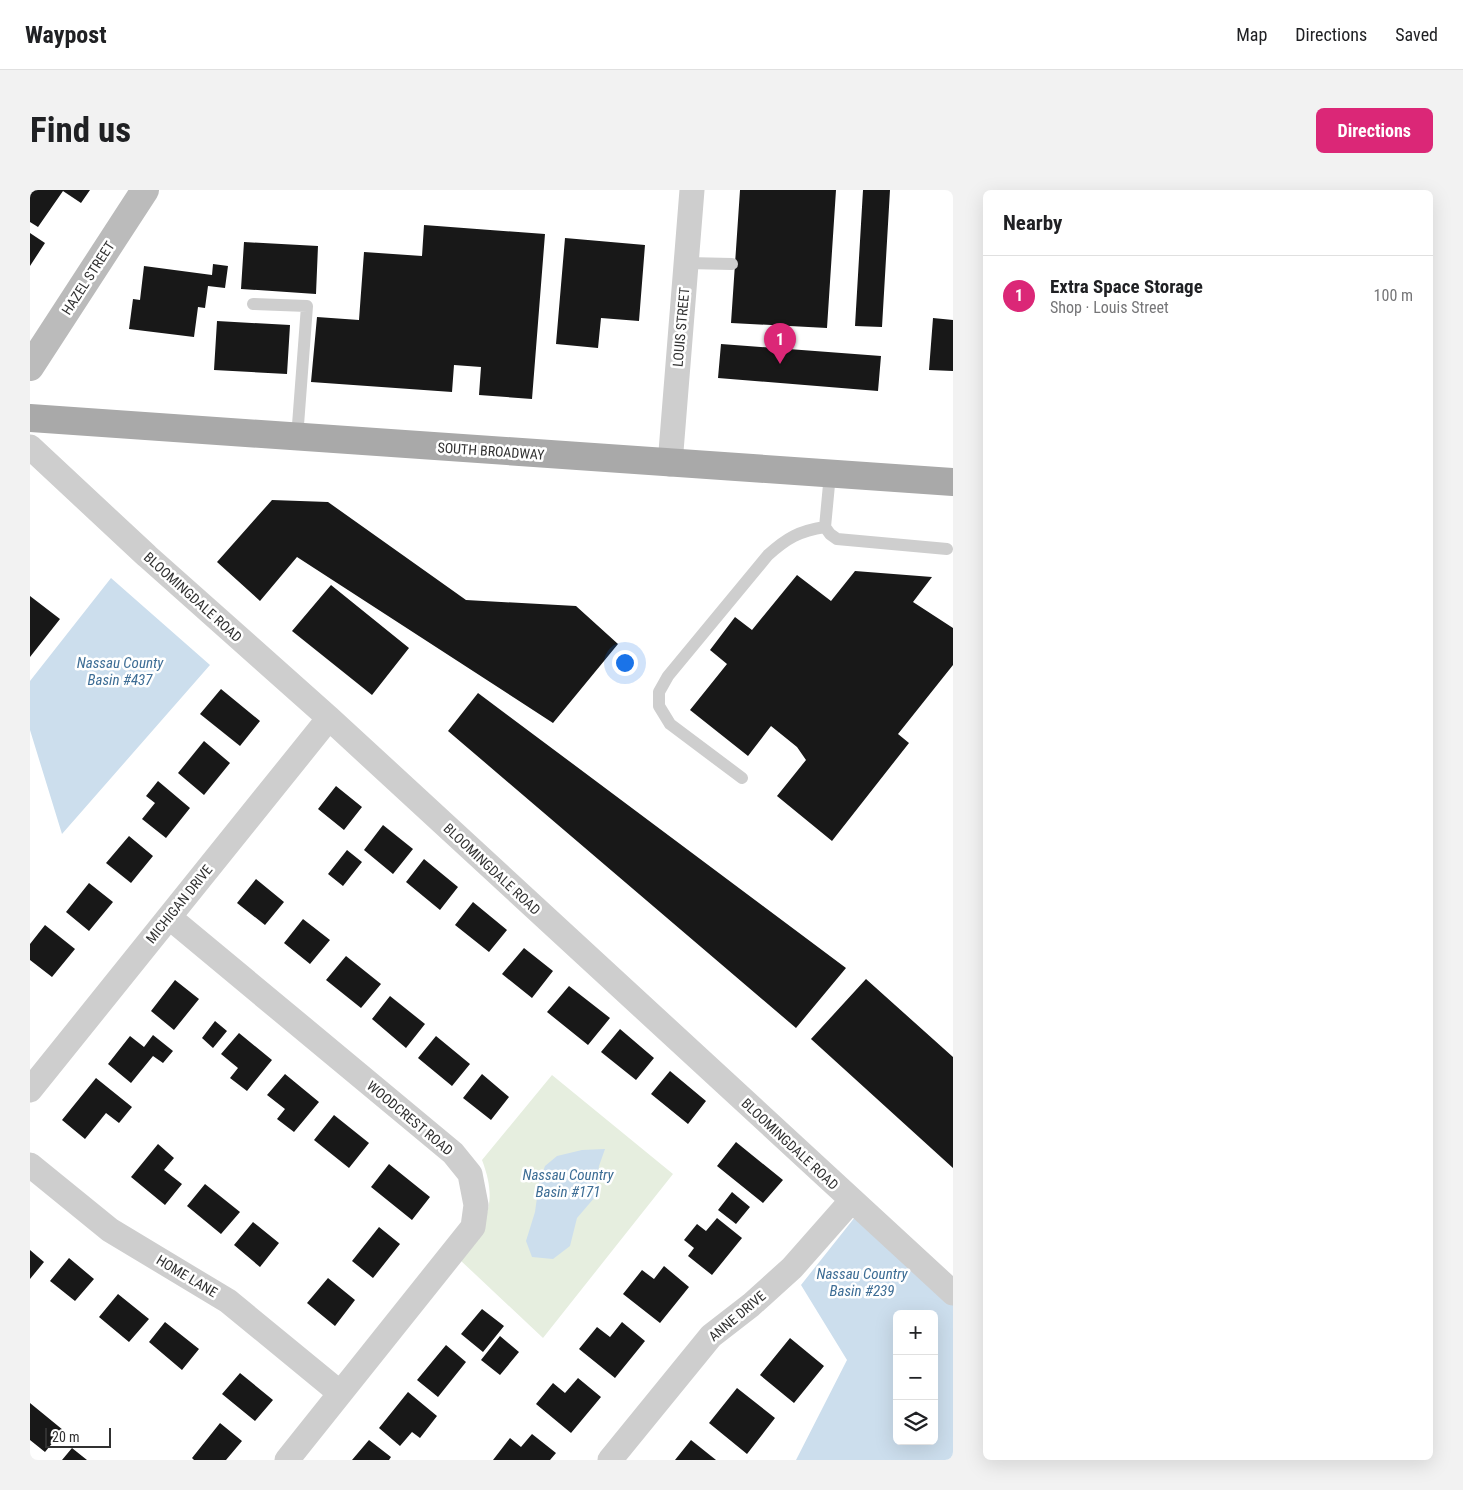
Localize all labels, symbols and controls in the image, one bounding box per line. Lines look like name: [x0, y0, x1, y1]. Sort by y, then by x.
text: Waypost: [25, 21, 107, 49]
text: Map: [1236, 24, 1267, 45]
text: Directions: [1295, 24, 1367, 45]
text: Saved: [1395, 24, 1438, 45]
button: Directions: [1316, 108, 1433, 153]
text: Find us: [30, 110, 131, 151]
text: Nearby: [1003, 211, 1062, 235]
street label: HAZEL STREET: [58, 238, 118, 318]
text: Extra Space Storage: [1050, 275, 1203, 298]
text: 1: [1015, 286, 1023, 305]
text: 100 m: [1374, 286, 1413, 305]
street label: LOUIS STREET: [670, 287, 692, 367]
text: Shop · Louis Street: [1050, 298, 1169, 317]
pin: 1: [764, 323, 796, 364]
street label: SOUTH BROADWAY: [437, 439, 546, 463]
street label: BLOOMINGDALE ROAD: [141, 549, 245, 645]
your location: [612, 650, 638, 676]
water label: Nassau County Basin #437: [77, 654, 164, 689]
street label: BLOOMINGDALE ROAD: [440, 820, 544, 918]
street label: MICHIGAN DRIVE: [143, 862, 215, 946]
street label: WOODCREST ROAD: [364, 1077, 456, 1159]
street label: BLOOMINGDALE ROAD: [738, 1095, 842, 1193]
water label: Nassau Country Basin #171: [522, 1166, 615, 1201]
street label: HOME LANE: [154, 1252, 220, 1300]
water label: Nassau Country Basin #239: [816, 1265, 909, 1300]
street label: ANNE DRIVE: [705, 1288, 769, 1344]
map controls: [893, 1310, 938, 1445]
button: +: [893, 1310, 938, 1355]
button: −: [893, 1355, 938, 1400]
button: layers: [893, 1400, 938, 1445]
scale bar: [45, 1425, 111, 1448]
text: 20 m: [52, 1429, 80, 1445]

